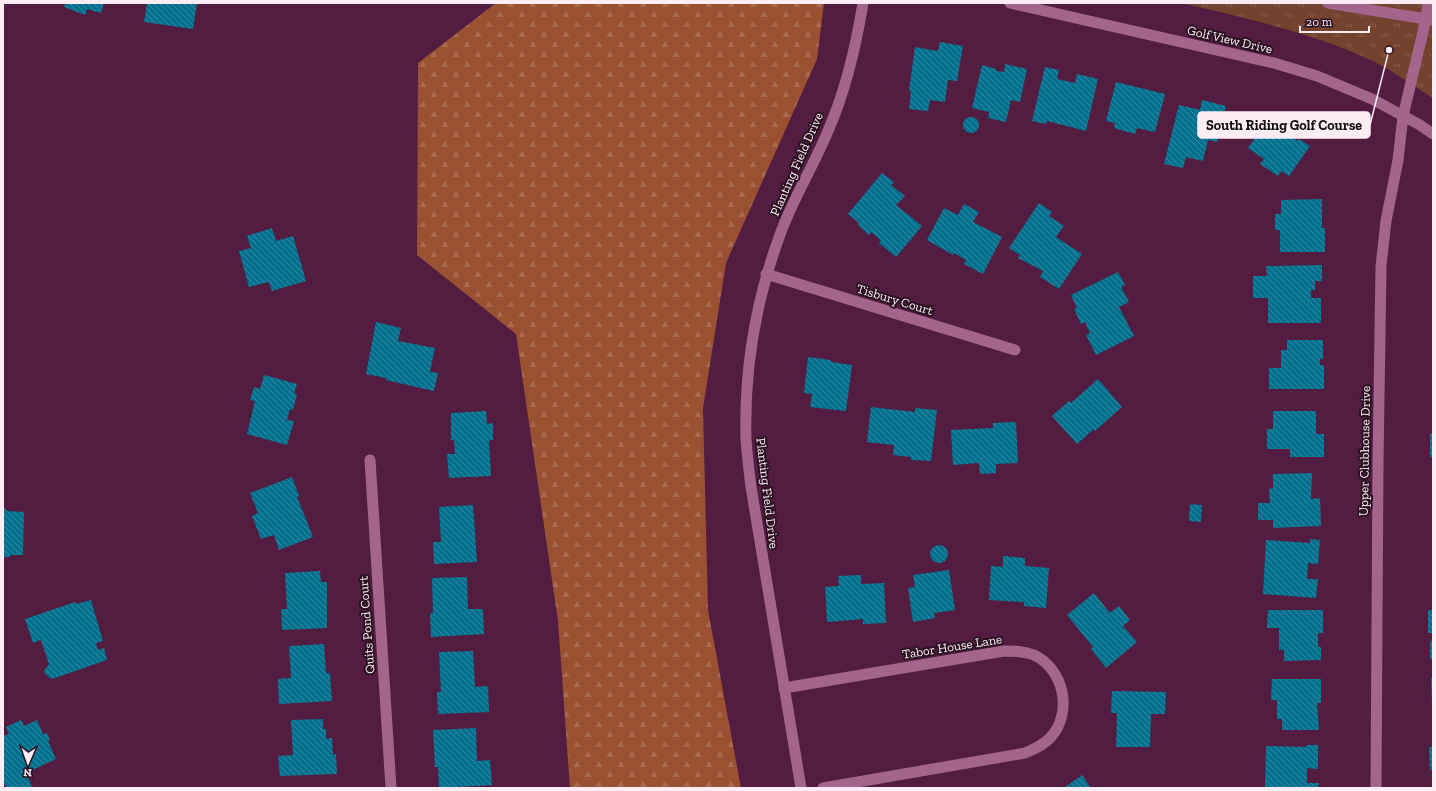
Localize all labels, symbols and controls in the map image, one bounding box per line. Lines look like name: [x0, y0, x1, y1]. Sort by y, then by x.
scale bar: [1300, 8, 1369, 34]
text: 20 m: [1306, 15, 1333, 29]
street label: Golf View Drive: [1186, 22, 1274, 57]
street label: Planting Field Drive: [767, 110, 826, 218]
callout: South Riding Golf Course: [1198, 112, 1370, 138]
text: South Riding Golf Course: [1206, 117, 1362, 134]
street label: Tisbury Court: [855, 281, 935, 318]
street label: Upper Clubhouse Drive: [1356, 386, 1373, 516]
street label: Planting Field Drive: [753, 437, 782, 549]
street label: Quits Pond Court: [356, 575, 377, 674]
street label: Tabor House Lane: [901, 631, 1003, 662]
north arrow: [8, 743, 48, 783]
text: N: [23, 766, 32, 779]

